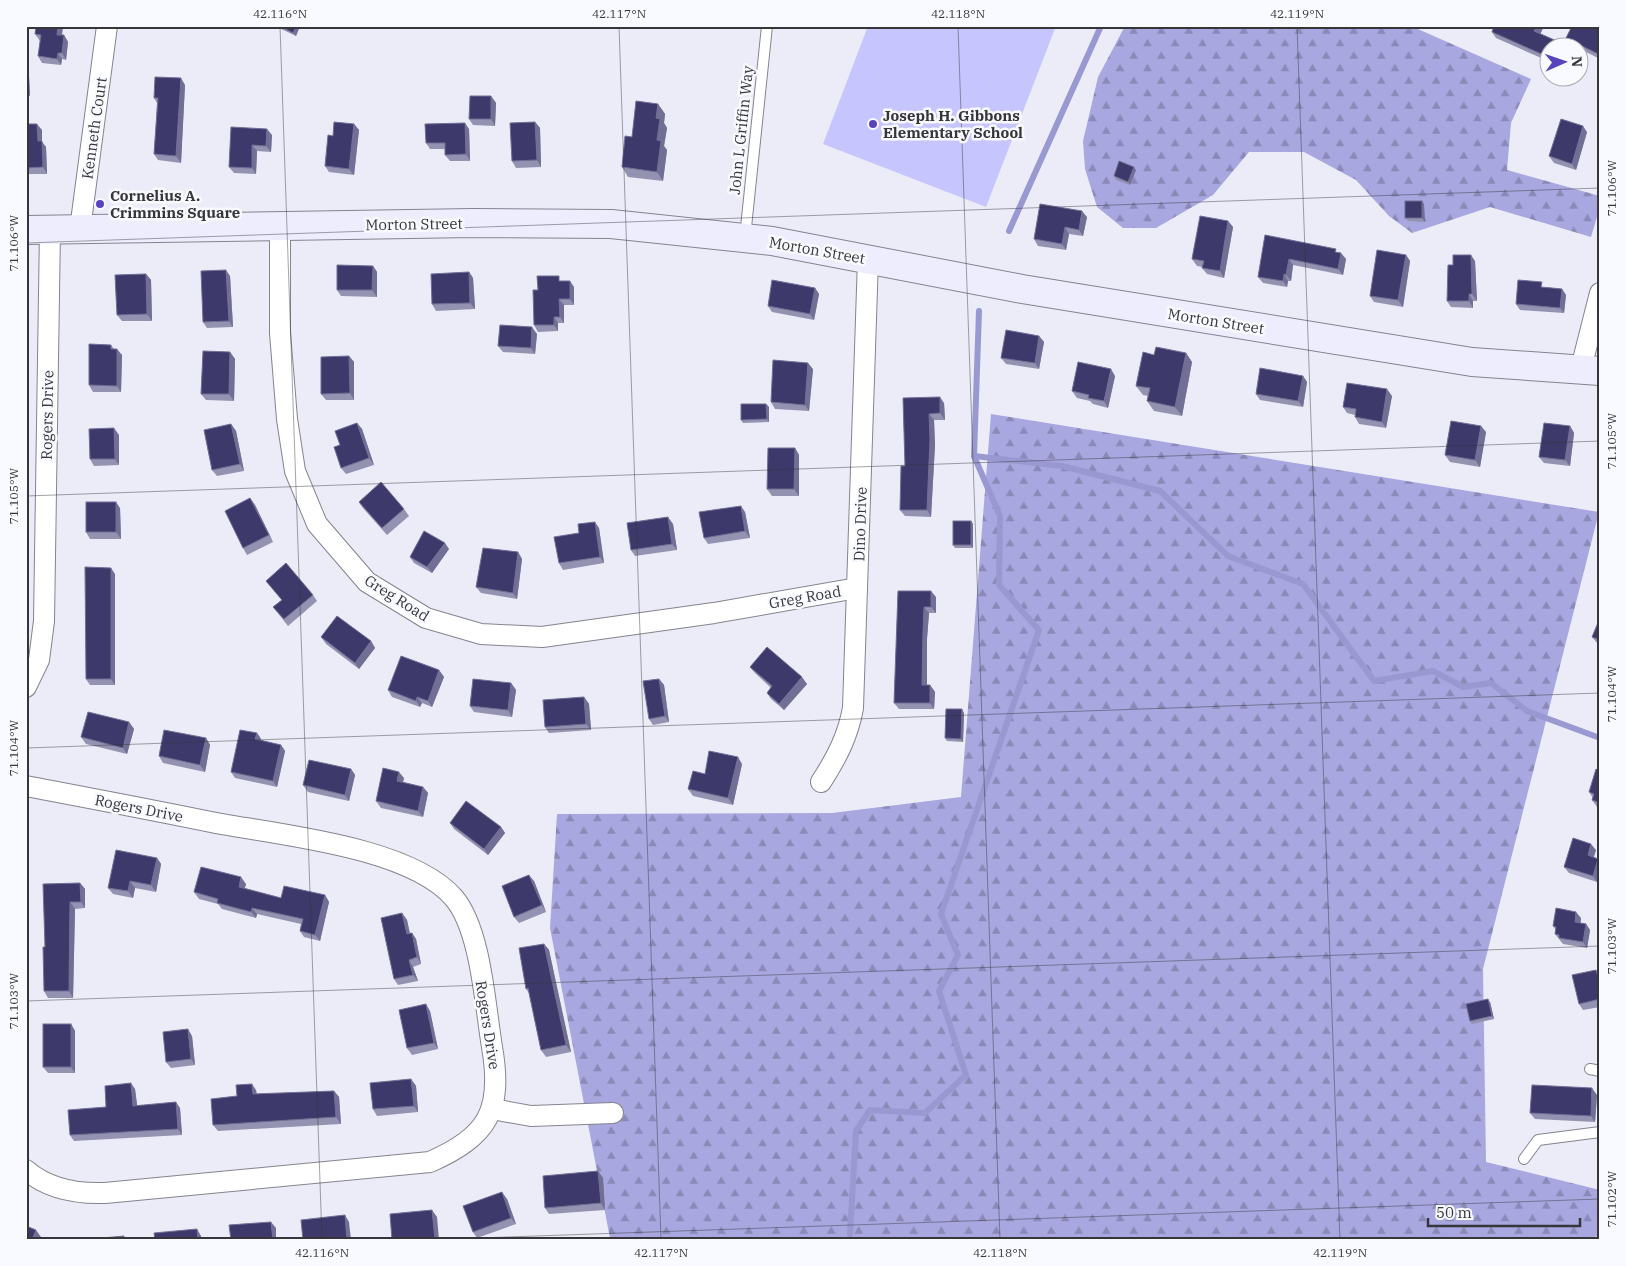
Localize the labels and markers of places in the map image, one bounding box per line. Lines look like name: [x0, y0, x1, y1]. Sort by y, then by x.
place label: Joseph H. Gibbons Elementary School: [883, 106, 1023, 142]
marker: Joseph H. Gibbons Elementary School: [867, 118, 879, 130]
place label: Cornelius A. Crimmins Square: [110, 186, 240, 222]
marker: Cornelius A. Crimmins Square: [94, 198, 106, 210]

